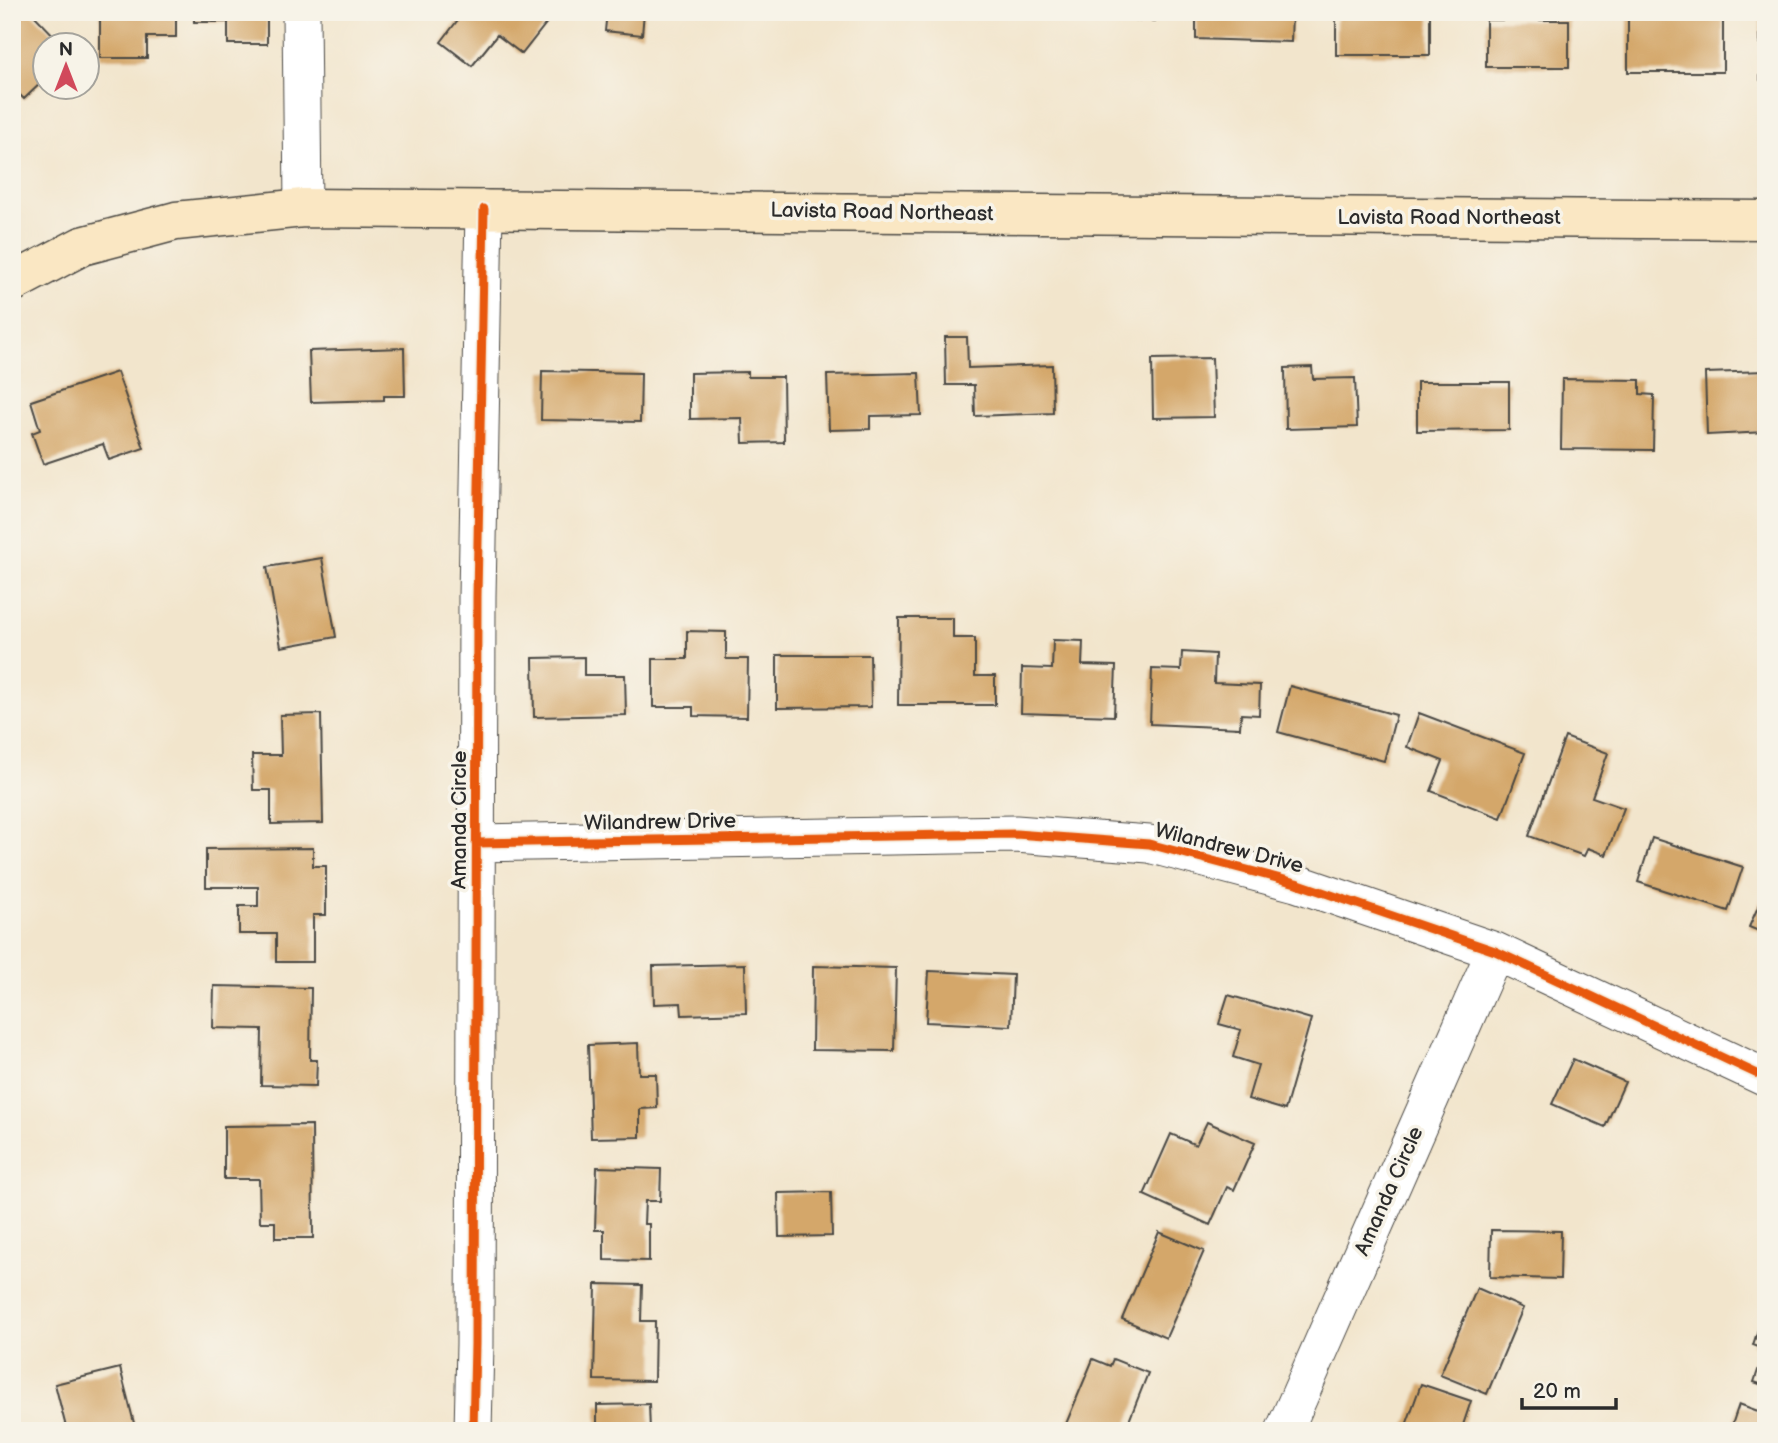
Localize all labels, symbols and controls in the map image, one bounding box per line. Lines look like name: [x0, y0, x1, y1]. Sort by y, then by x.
north arrow: [32, 32, 102, 102]
text: N: [59, 39, 73, 62]
street label: Lavista Road Northeast: [770, 198, 994, 226]
street label: Lavista Road Northeast: [1337, 205, 1561, 230]
street label: Amanda Circle: [447, 751, 472, 889]
street label: Wilandrew Drive: [584, 808, 736, 836]
street label: Wilandrew Drive: [1152, 817, 1306, 879]
street label: Amanda Circle: [1349, 1123, 1429, 1259]
scale bar: [1522, 1366, 1617, 1410]
text: 20 m: [1533, 1379, 1581, 1404]

